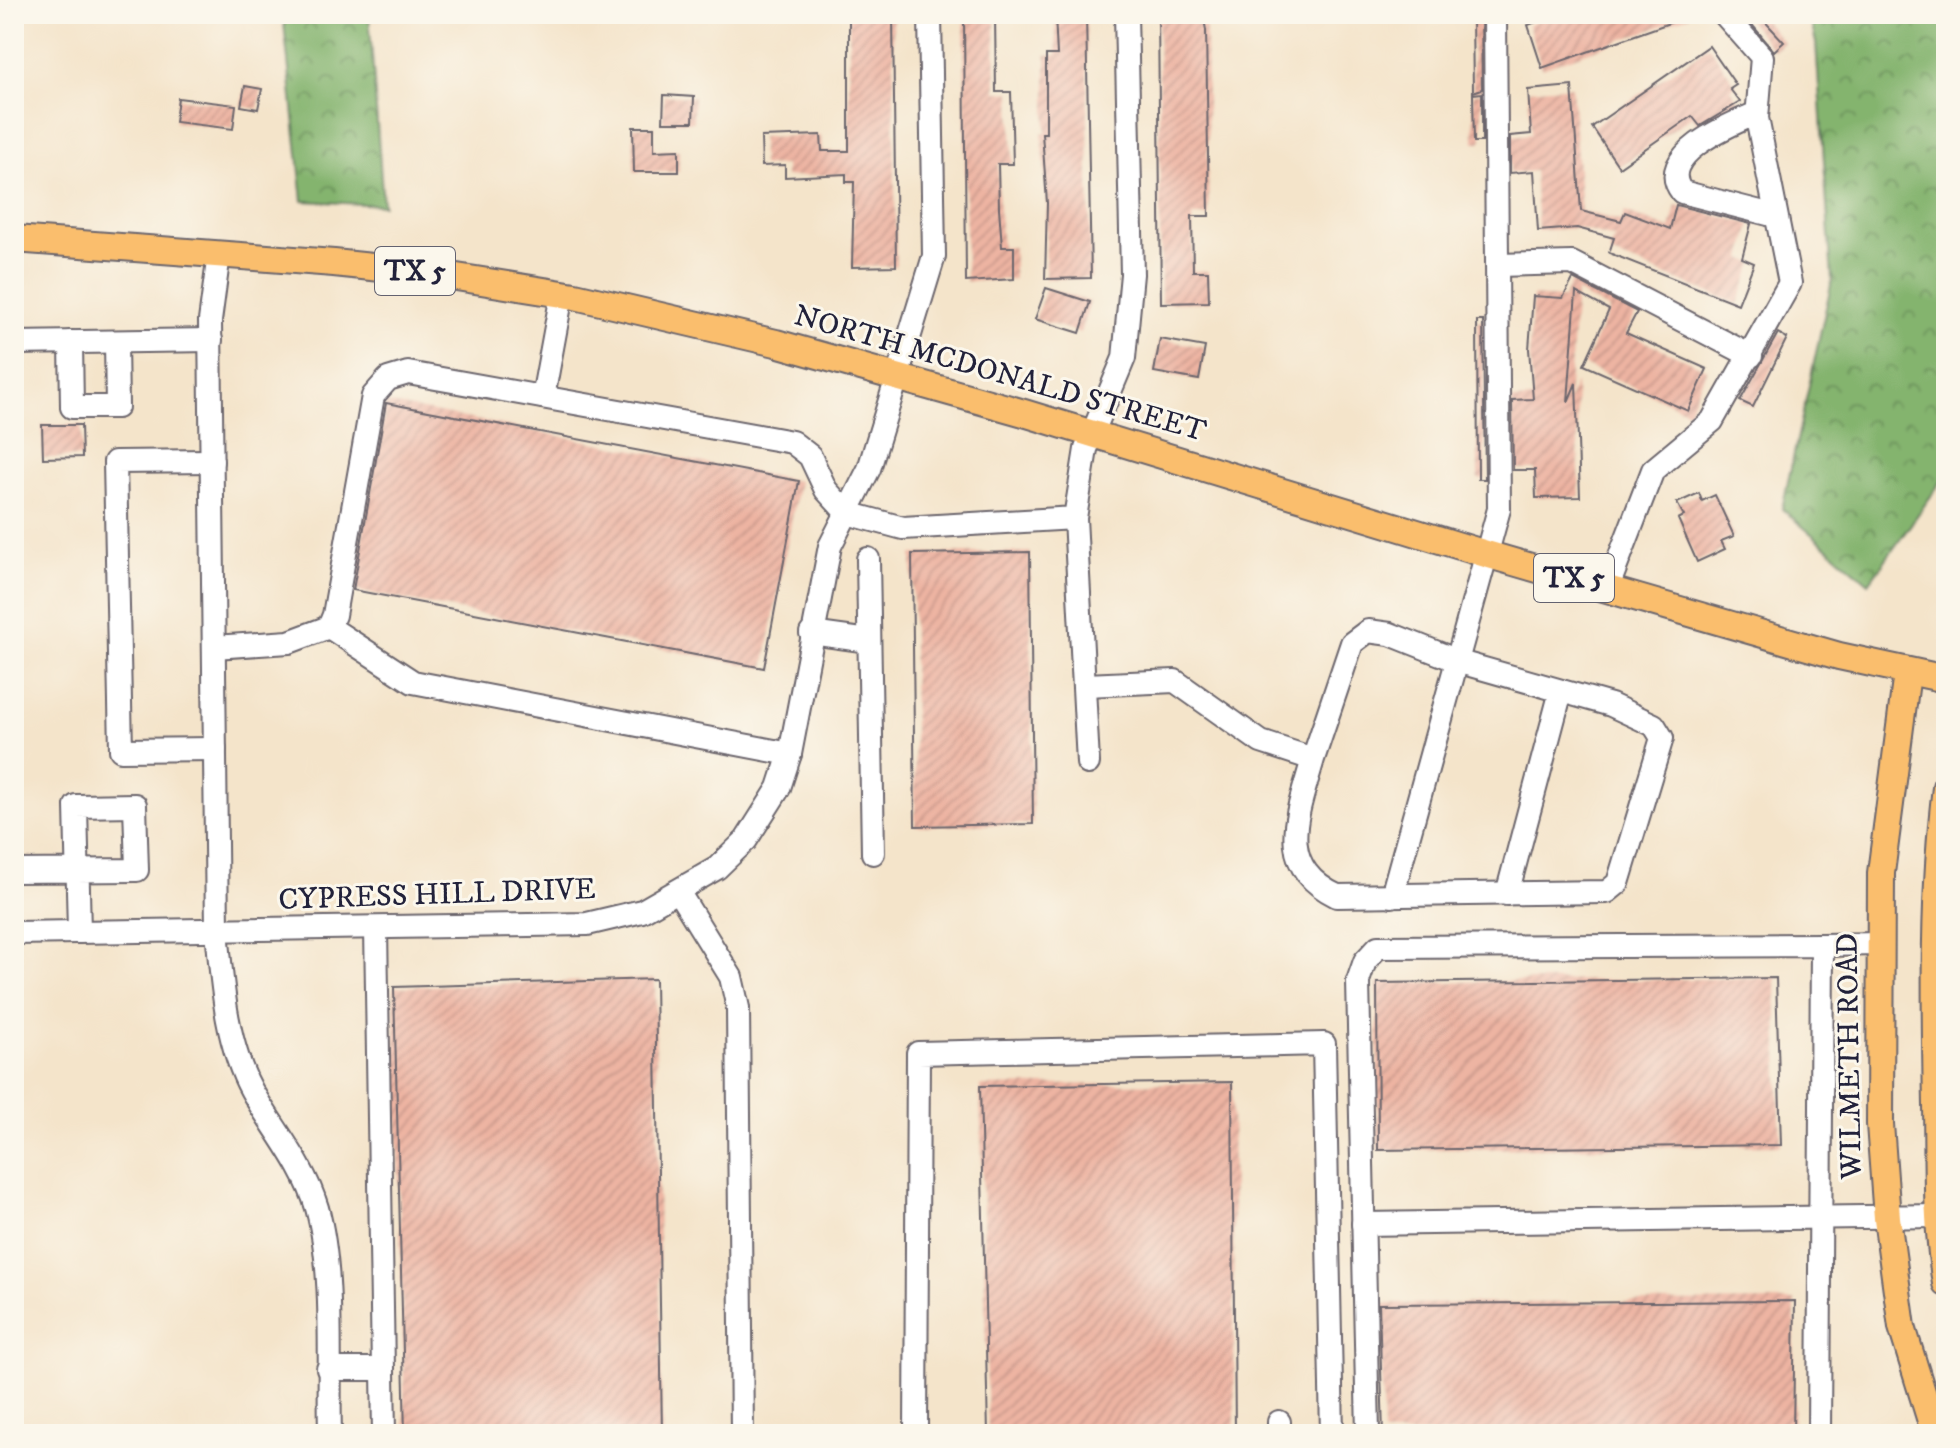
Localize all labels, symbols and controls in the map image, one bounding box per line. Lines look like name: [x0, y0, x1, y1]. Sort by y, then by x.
road number: TX 5: [375, 247, 455, 295]
street label: NORTH MCDONALD STREET: [790, 297, 1211, 451]
road number: TX 5: [1534, 554, 1614, 602]
street label: CYPRESS HILL DRIVE: [278, 871, 596, 919]
street label: WILMETH ROAD: [1829, 932, 1871, 1181]

